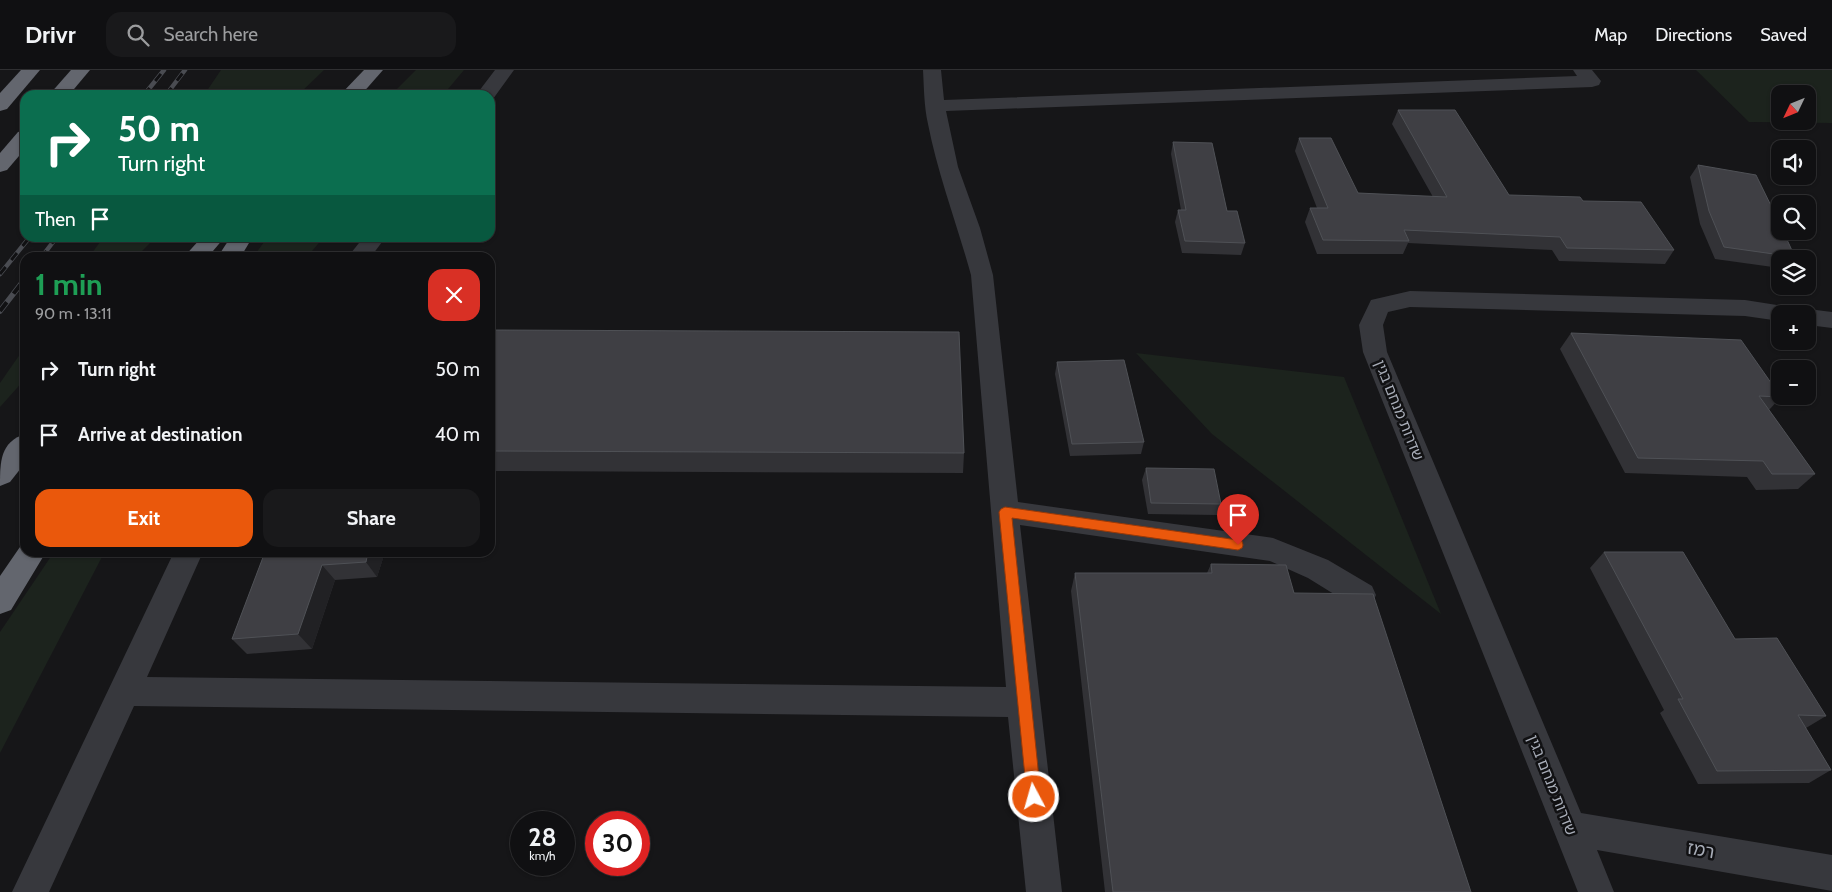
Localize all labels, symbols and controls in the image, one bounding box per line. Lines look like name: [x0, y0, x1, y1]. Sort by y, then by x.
search box: [106, 12, 456, 57]
text: Drivr: [25, 20, 76, 49]
icon: search: [124, 21, 152, 49]
text: Search here: [164, 23, 258, 46]
text: Map: [1594, 24, 1627, 46]
text: Directions: [1655, 24, 1732, 46]
text: Saved: [1760, 24, 1807, 46]
north arrow: [1771, 85, 1816, 130]
map controls: [1771, 85, 1816, 405]
text: 50 m: [118, 107, 200, 150]
icon: right: [35, 110, 100, 175]
button: sound: [1771, 140, 1816, 185]
text: Turn right: [118, 150, 205, 177]
button: search: [1771, 195, 1816, 240]
icon: arrive: [86, 205, 114, 233]
text: Then: [35, 208, 76, 231]
button: layers: [1771, 250, 1816, 295]
text: 1 min: [35, 266, 103, 303]
button: close: [428, 269, 480, 321]
text: 90 m · 13:11: [35, 304, 112, 323]
button: +: [1771, 305, 1816, 350]
icon: right: [35, 356, 63, 384]
street label: שדרות מנחם בגין: [1371, 357, 1427, 463]
text: Turn right: [78, 358, 156, 381]
text: 50 m: [436, 358, 480, 381]
button: −: [1771, 360, 1816, 405]
icon: arrive: [35, 421, 63, 449]
text: Arrive at destination: [78, 423, 242, 446]
text: 40 m: [435, 423, 480, 446]
button: Exit: [35, 489, 253, 547]
button: Share: [263, 489, 480, 547]
pin: [1217, 494, 1259, 545]
icon: arrive: [1224, 501, 1252, 529]
street label: שדרות מנחם בגין: [1524, 732, 1580, 838]
position arrow: [1007, 770, 1059, 822]
speed limit sign: 30: [585, 811, 650, 876]
text: 28: [528, 822, 557, 852]
street label: רמז: [1686, 837, 1716, 863]
text: km/h: [529, 848, 556, 863]

